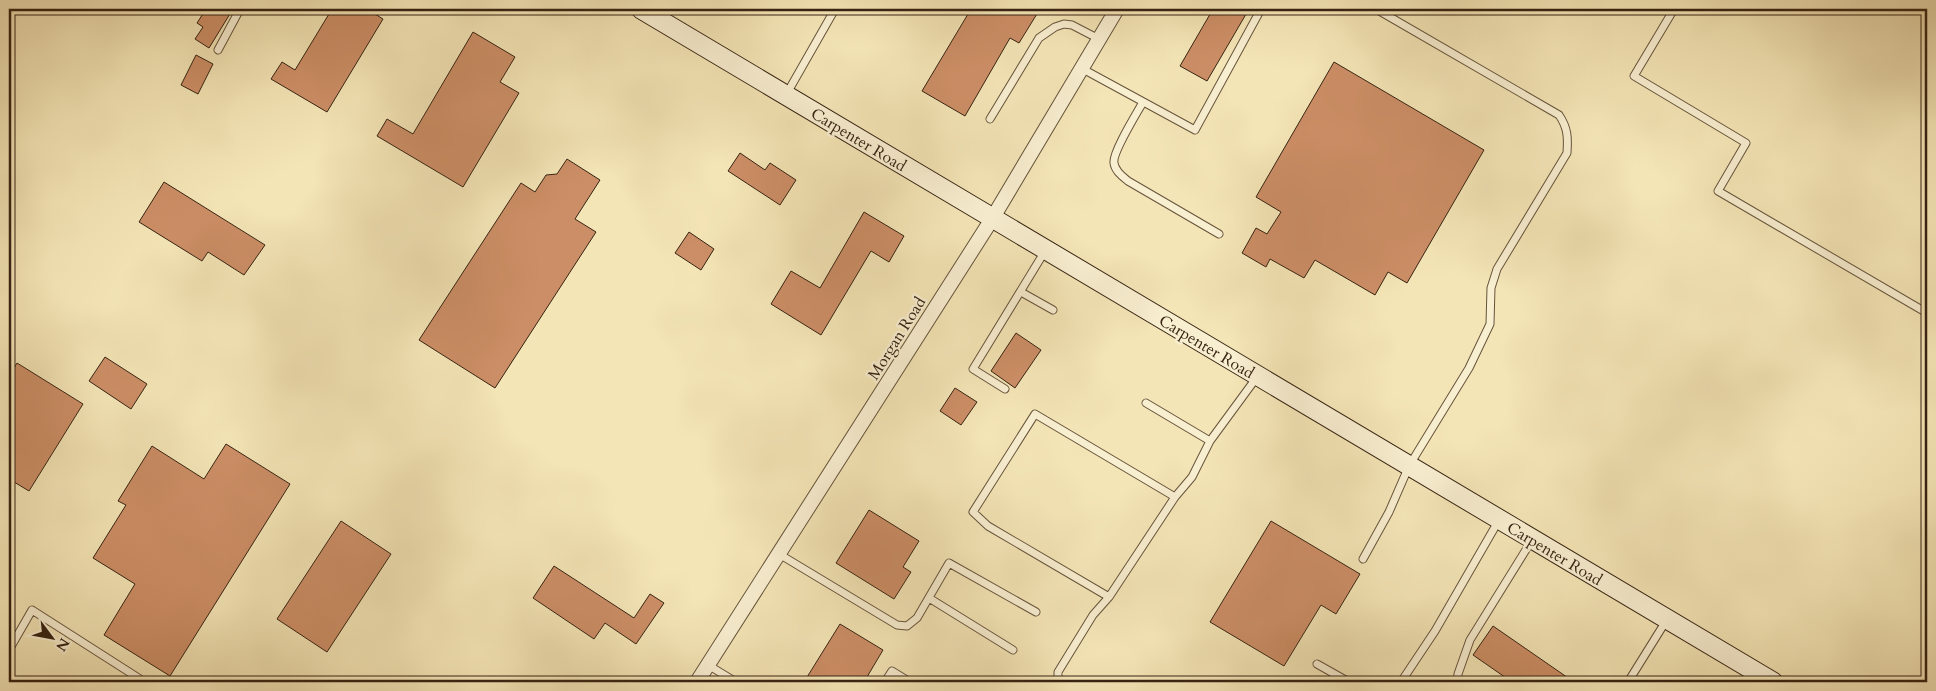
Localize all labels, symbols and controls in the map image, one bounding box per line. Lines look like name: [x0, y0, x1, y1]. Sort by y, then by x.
street label: Carpenter Road: [807, 103, 911, 177]
street label: Morgan Road: [863, 292, 931, 384]
street label: Carpenter Road: [1155, 310, 1259, 384]
street label: Carpenter Road: [1503, 517, 1607, 591]
north arrow: [28, 614, 78, 664]
text: N: [51, 634, 74, 655]

